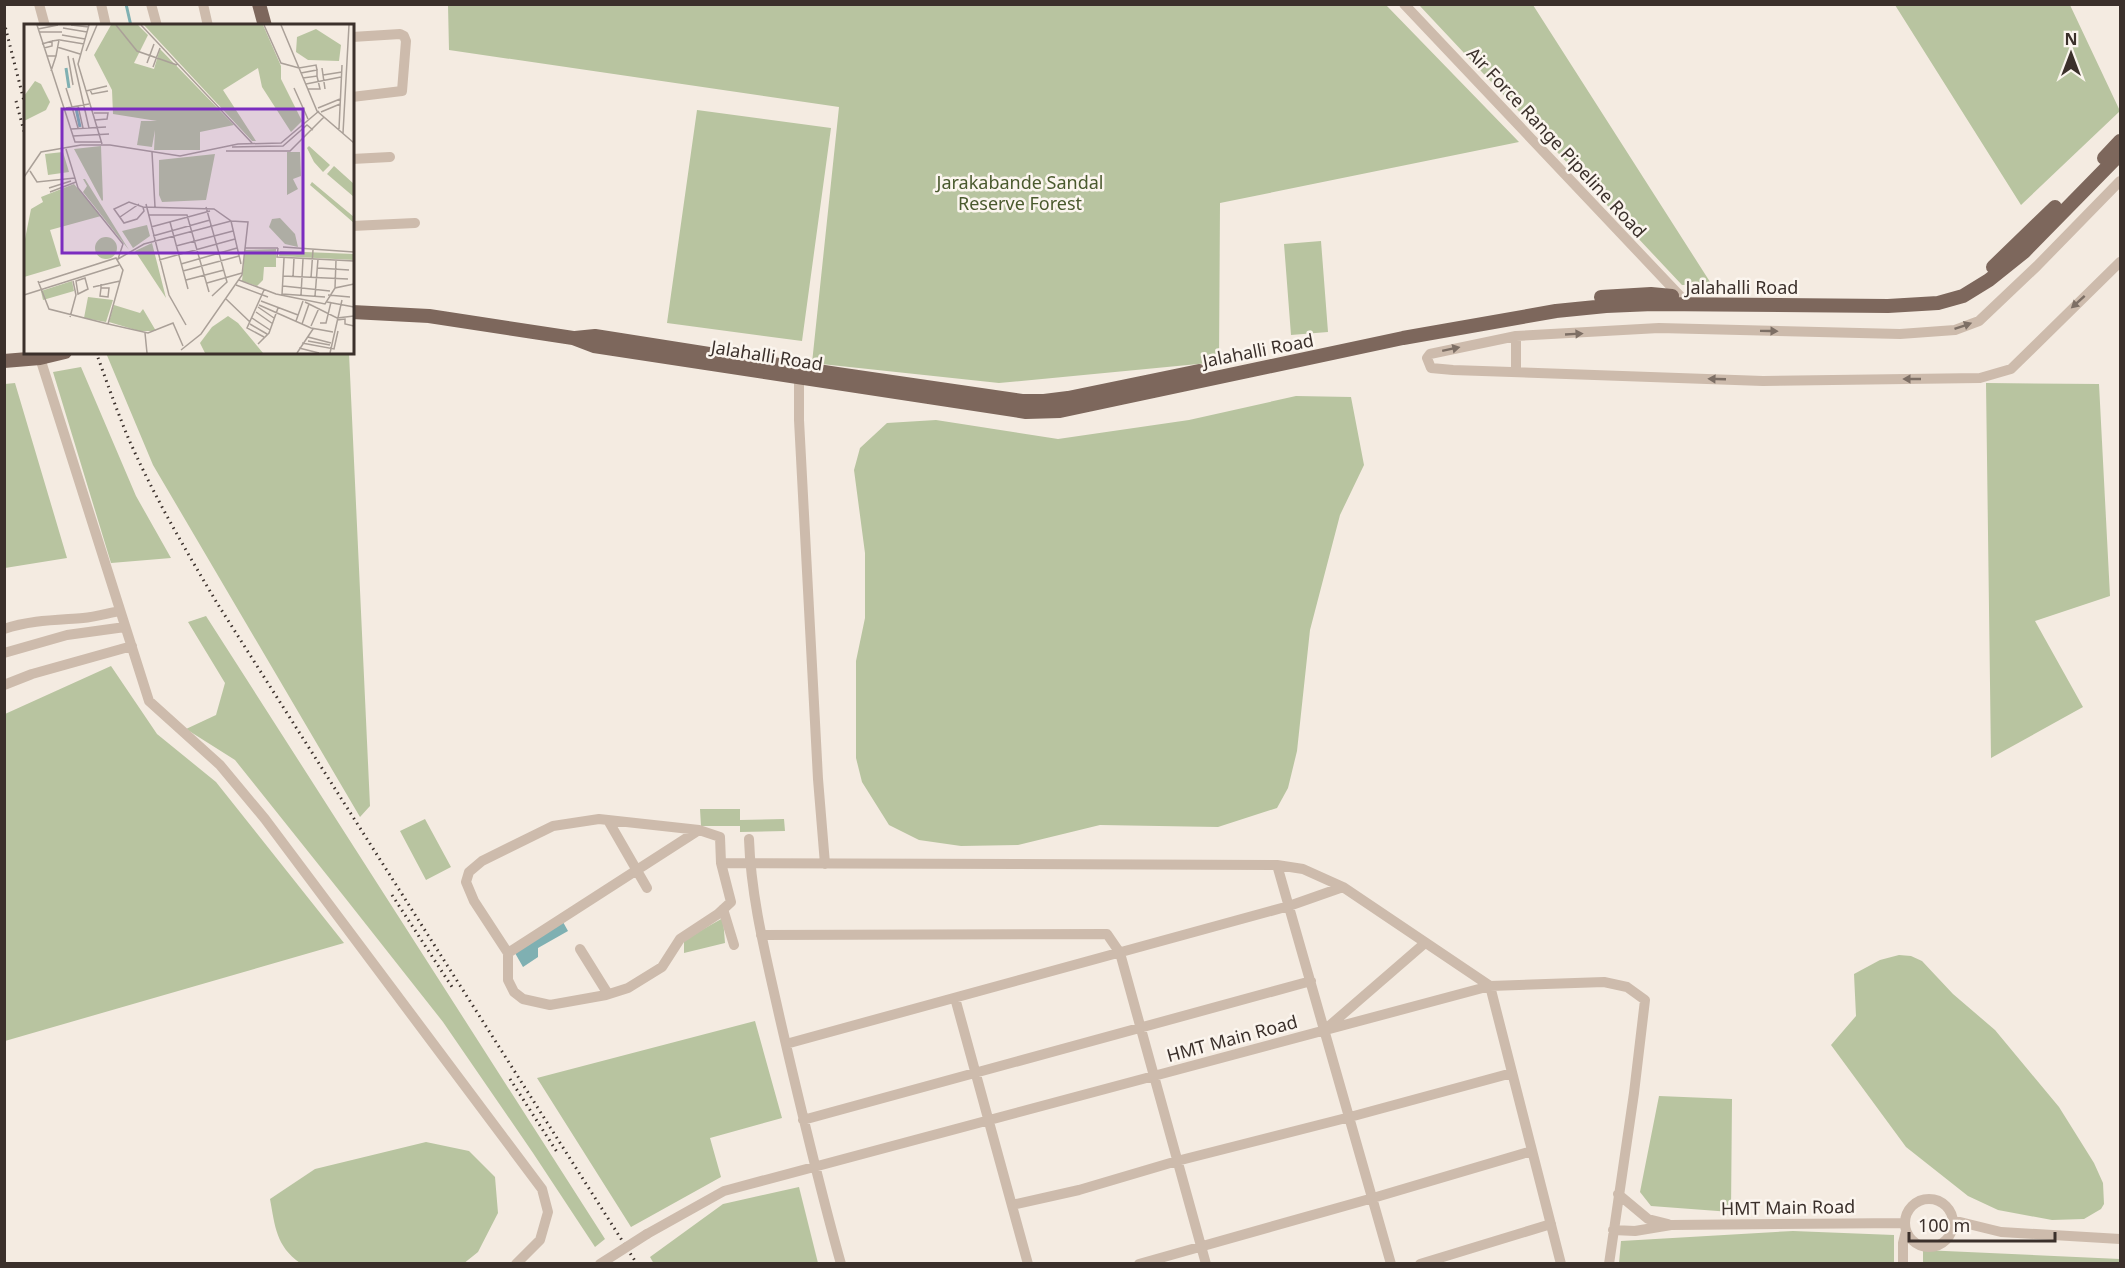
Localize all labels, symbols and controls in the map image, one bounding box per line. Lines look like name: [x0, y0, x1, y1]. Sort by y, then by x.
inset map: [24, 24, 354, 354]
north arrow: [2041, 24, 2101, 84]
text: N: [2064, 28, 2078, 50]
street label: Air Force Range Pipeline Road: [1462, 41, 1652, 243]
park label: Jarakabande Sandal Reserve Forest: [934, 170, 1104, 215]
street label: Jalahalli Road: [1684, 275, 1798, 299]
one-way arrow: [2071, 295, 2086, 309]
one-way arrow: [1954, 321, 1972, 331]
one-way arrow: [1759, 326, 1778, 336]
street label: Jalahalli Road: [1198, 327, 1316, 373]
one-way arrow: [1565, 329, 1584, 338]
street label: Jalahalli Road: [707, 334, 825, 376]
one-way arrow: [1442, 344, 1461, 353]
one-way arrow: [1903, 374, 1922, 384]
one-way arrow: [1708, 375, 1727, 384]
street label: HMT Main Road: [1164, 1009, 1300, 1067]
street label: HMT Main Road: [1721, 1194, 1855, 1220]
scale bar: [1909, 1205, 2054, 1243]
text: 100 m: [1918, 1213, 1970, 1237]

